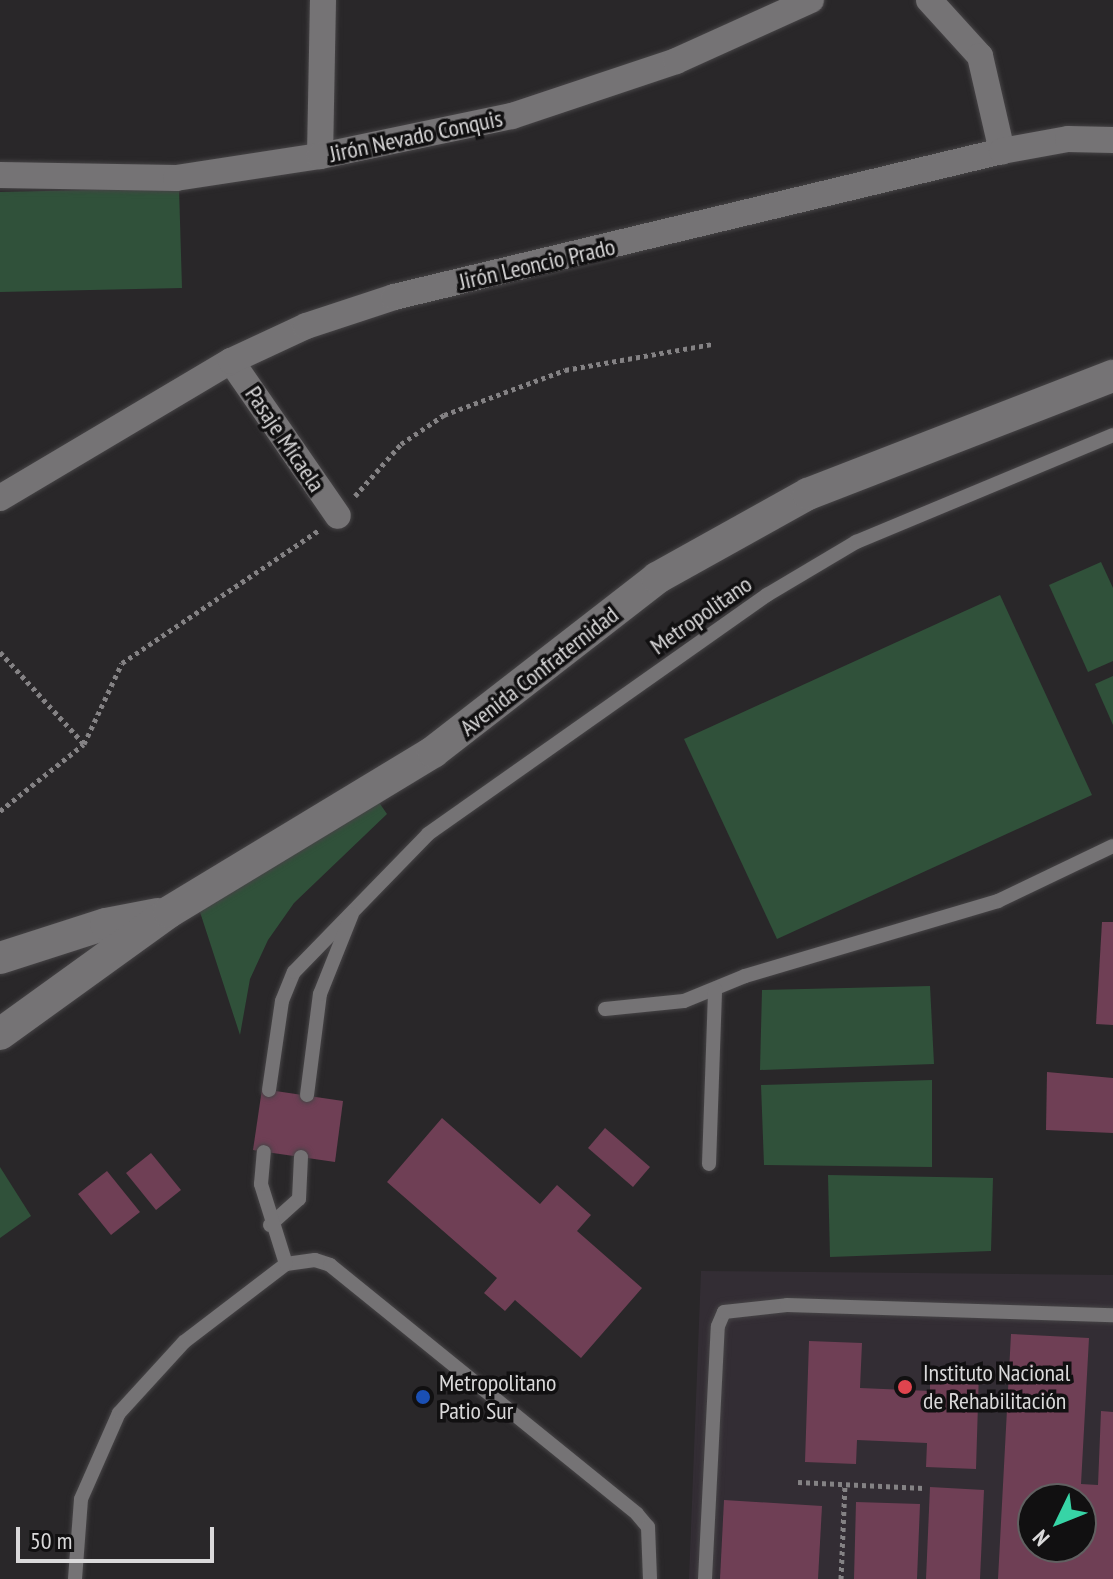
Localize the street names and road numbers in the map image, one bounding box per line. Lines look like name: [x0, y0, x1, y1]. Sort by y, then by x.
street label: Jirón Nevado Conquis: [327, 104, 505, 168]
street label: Jirón Leoncio Prado: [456, 232, 618, 296]
street label: Pasaje Micaela: [239, 381, 331, 497]
street label: Metropolitano: [645, 570, 757, 660]
street label: Avenida Confraternidad: [454, 600, 624, 742]

